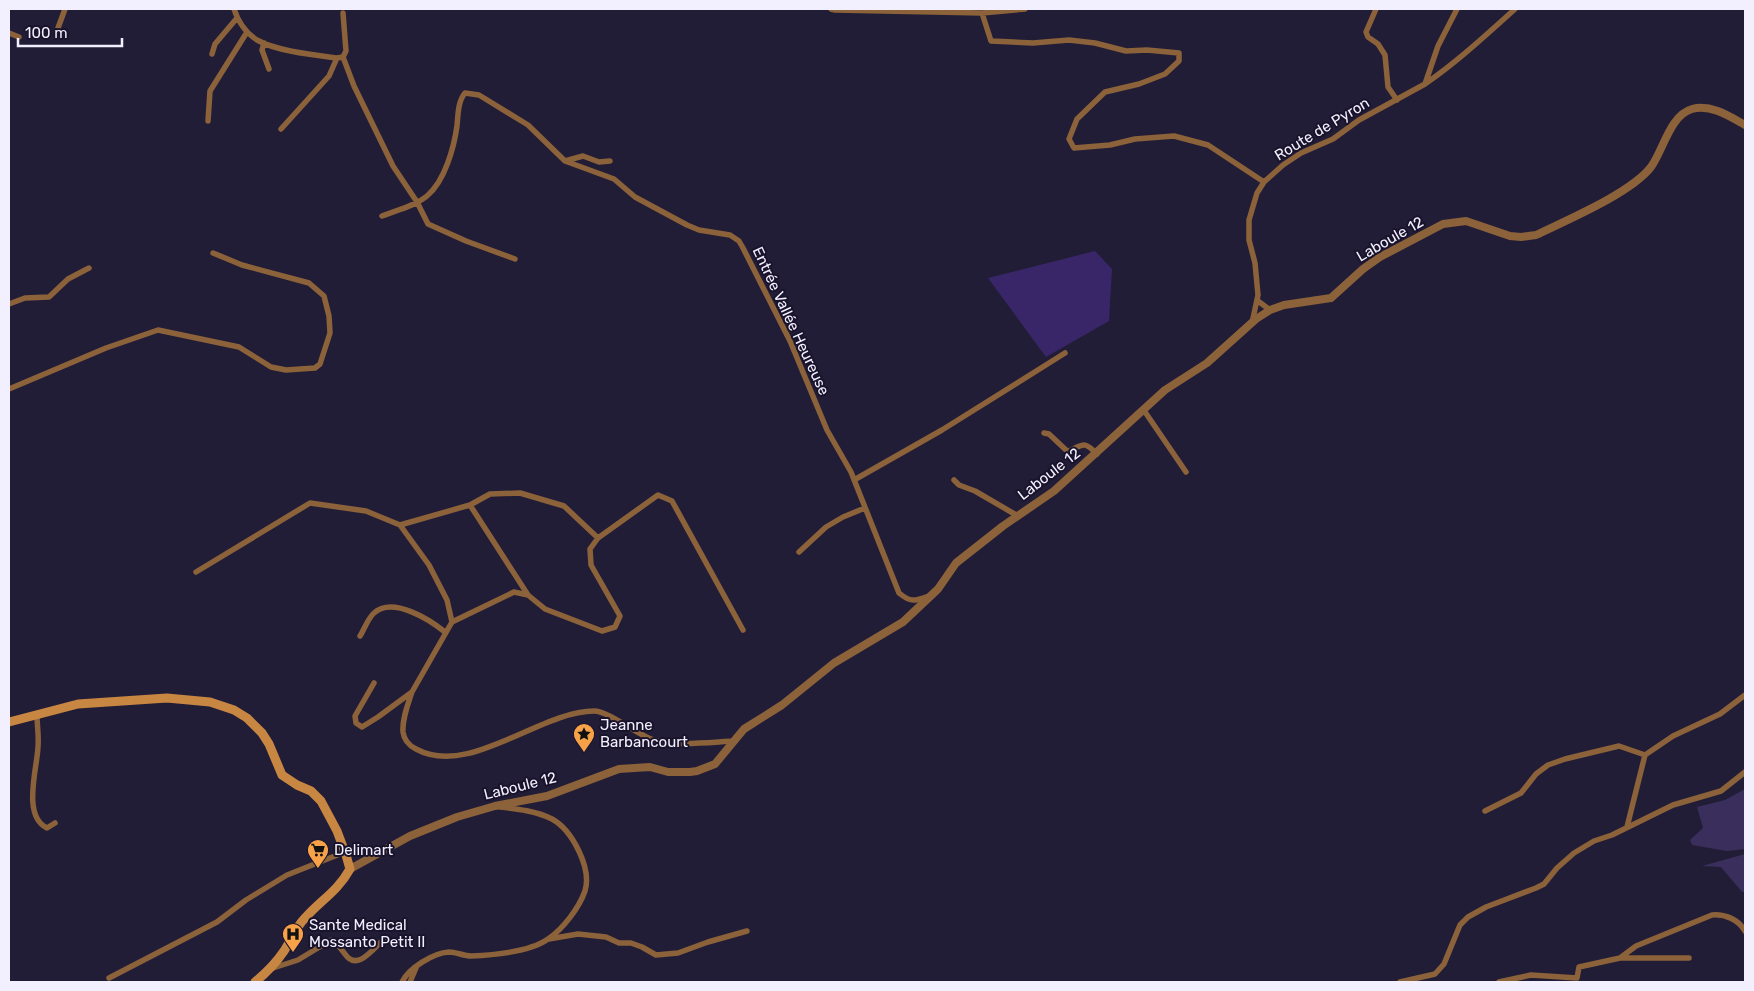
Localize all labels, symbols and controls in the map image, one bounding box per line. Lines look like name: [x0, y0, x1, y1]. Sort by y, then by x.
scale bar: [18, 15, 121, 47]
text: 100 m: [25, 24, 67, 42]
street label: Route de Pyron: [1271, 94, 1373, 164]
street label: Laboule 12: [1353, 213, 1427, 265]
street label: Entrée Vallée Heureuse: [749, 244, 833, 398]
street label: Laboule 12: [1014, 444, 1084, 504]
place label: Jeanne Barbancourt: [600, 716, 688, 751]
place icon: Jeanne Barbancourt: [572, 722, 596, 753]
street label: Laboule 12: [482, 768, 558, 804]
supermarket icon: Delimart: [306, 838, 330, 869]
place label: Delimart: [334, 841, 393, 859]
place label: Sante Medical Mossanto Petit II: [309, 916, 425, 951]
hospital icon: Sante Medical Mossanto Petit II: [281, 922, 305, 953]

